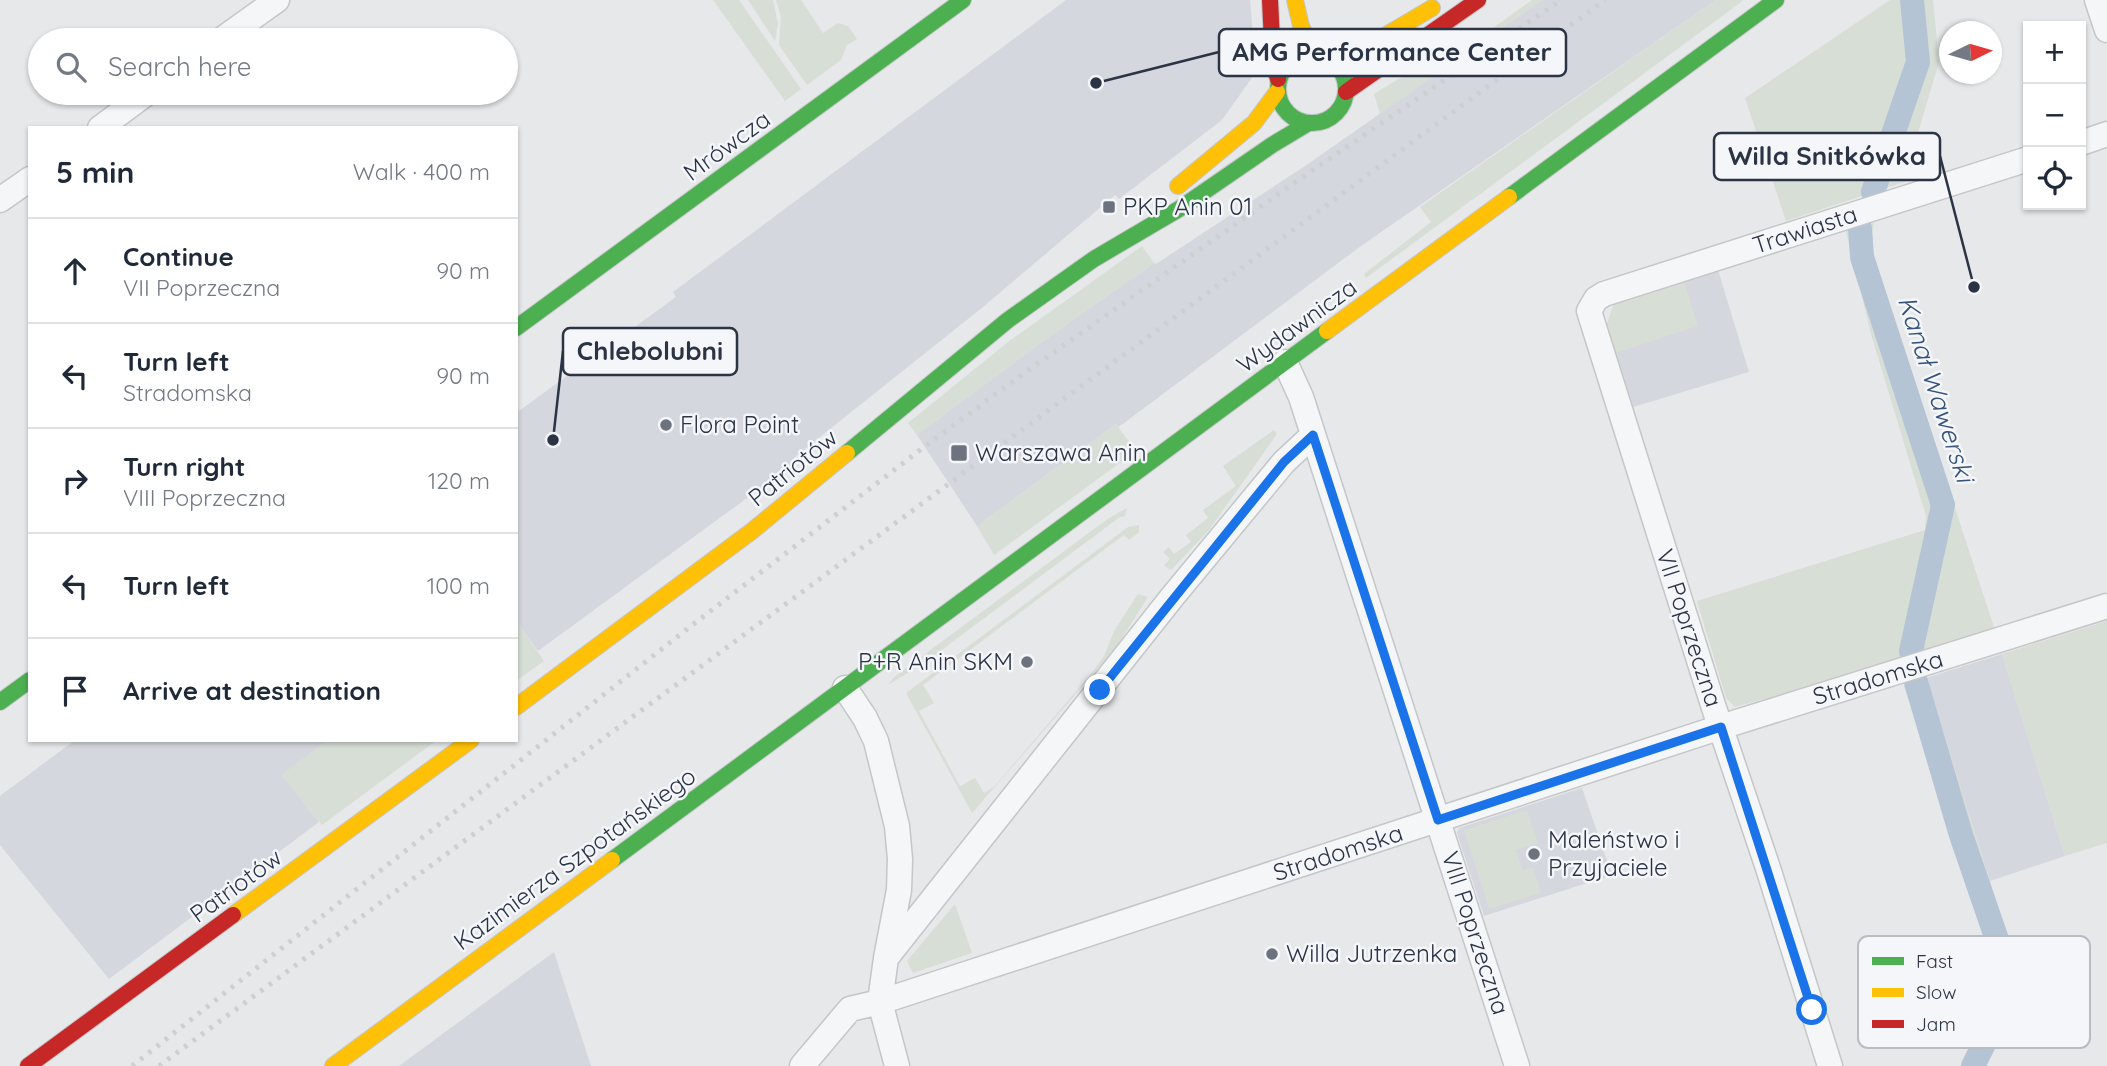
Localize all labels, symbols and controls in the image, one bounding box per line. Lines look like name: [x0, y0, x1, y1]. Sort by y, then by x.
north arrow: [1939, 21, 2002, 84]
map controls: [2023, 21, 2086, 210]
button: +: [2023, 21, 2086, 84]
search box: [28, 28, 518, 105]
callout: AMG Performance Center: [1219, 29, 1566, 76]
text: AMG Performance Center: [1232, 35, 1552, 68]
icon: search: [52, 48, 90, 86]
text: Search here: [108, 50, 252, 83]
button: −: [2023, 84, 2086, 147]
street label: Mrówcza: [677, 104, 776, 187]
callout: Willa Snitkówka: [1714, 133, 1940, 180]
text: Willa Snitkówka: [1728, 139, 1926, 172]
button: locate: [2023, 147, 2086, 210]
text: 5 min: [56, 153, 134, 191]
text: Walk · 400 m: [353, 157, 490, 186]
place label: PKP Anin 01: [1123, 191, 1252, 221]
street label: Trawiasta: [1749, 198, 1861, 260]
marker: PKP Anin 01: [1101, 199, 1117, 215]
text: Continue: [123, 240, 234, 273]
icon: ahead: [56, 252, 94, 290]
text: 90 m: [436, 256, 490, 285]
street label: Wydawnicza: [1230, 272, 1362, 379]
text: VII Poprzeczna: [123, 273, 280, 302]
water label: Kanał Wawerski: [1891, 292, 1983, 489]
callout: Chlebolubni: [563, 328, 737, 375]
text: Chlebolubni: [577, 334, 723, 367]
text: Turn left: [123, 345, 230, 378]
icon: left: [56, 357, 94, 395]
text: 90 m: [436, 361, 490, 390]
text: Stradomska: [123, 378, 252, 407]
place label: Flora Point: [680, 409, 799, 439]
marker: Flora Point: [658, 417, 674, 433]
street label: Patriotów: [742, 422, 843, 512]
place label: Warszawa Anin: [975, 437, 1147, 467]
marker: Warszawa Anin: [949, 443, 969, 463]
text: Turn right: [123, 450, 245, 483]
icon: right: [56, 462, 94, 500]
text: 120 m: [428, 466, 490, 495]
text: VIII Poprzeczna: [123, 483, 286, 512]
street label: VII Poprzeczna: [1650, 545, 1730, 710]
icon: left: [56, 567, 94, 605]
text: Turn left: [123, 569, 230, 602]
text: 100 m: [427, 571, 490, 600]
street label: Stradomska: [1809, 643, 1946, 711]
place label: P+R Anin SKM: [858, 646, 1013, 676]
marker: P+R Anin SKM: [1019, 654, 1035, 670]
icon: arrive: [56, 672, 94, 710]
text: Arrive at destination: [123, 674, 381, 707]
route end: [1084, 674, 1115, 705]
street label: Kazimierza Szpotańskiego: [447, 760, 701, 956]
street label: Stradomska: [1269, 817, 1406, 887]
place label: Maleństwo i Przyjaciele: [1548, 824, 1680, 882]
street label: Patriotów: [184, 842, 287, 929]
marker: Maleństwo i Przyjaciele: [1526, 846, 1542, 862]
street label: VIII Poprzeczna: [1435, 847, 1516, 1018]
legend: [1858, 936, 2090, 1048]
place label: Willa Jutrzenka: [1286, 938, 1457, 968]
marker: Willa Jutrzenka: [1264, 946, 1280, 962]
text: Fast: [1916, 949, 1953, 973]
text: Slow: [1916, 980, 1957, 1004]
route start: [1796, 994, 1827, 1025]
text: Jam: [1916, 1012, 1956, 1036]

